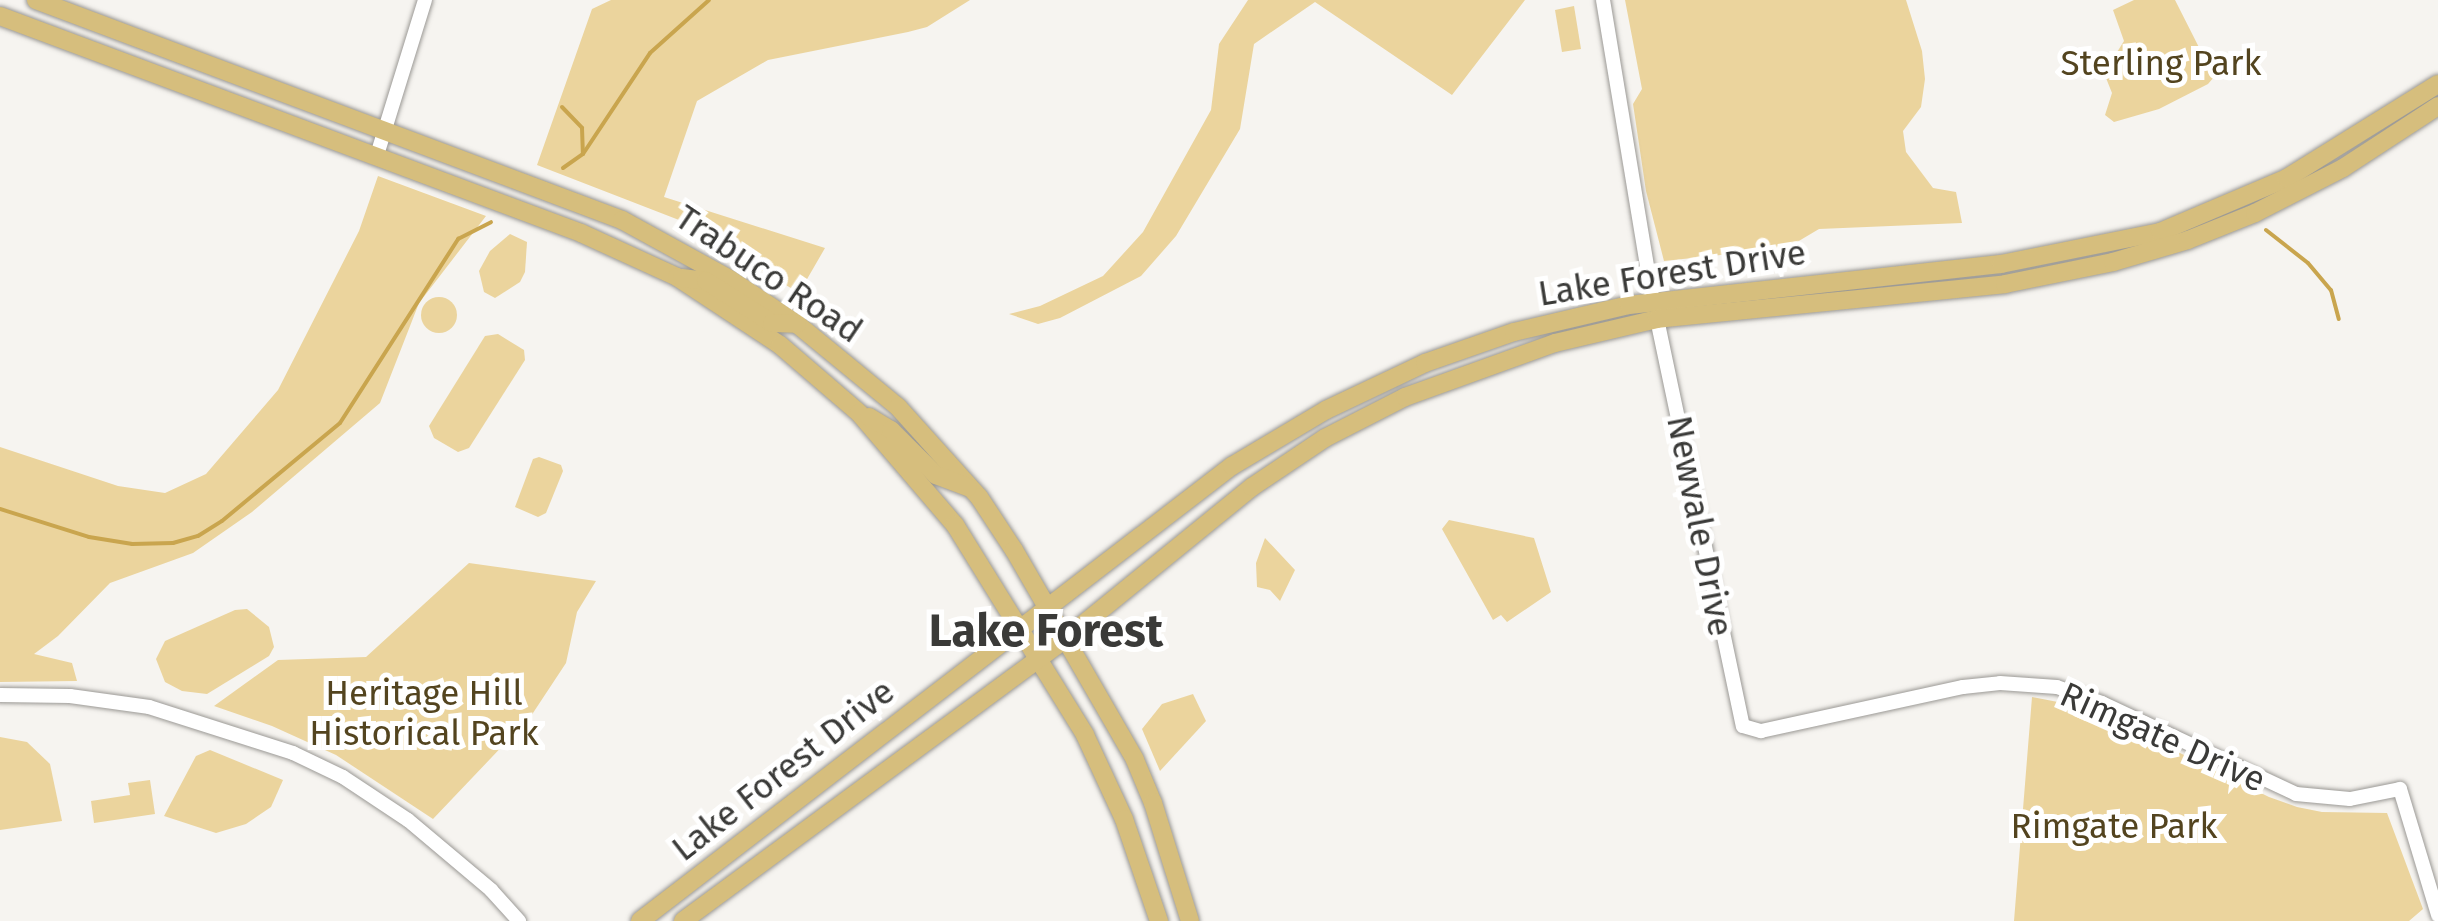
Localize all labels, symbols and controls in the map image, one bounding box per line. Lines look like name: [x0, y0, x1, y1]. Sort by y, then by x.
park label: Sterling Park: [2061, 42, 2261, 84]
street label: Trabuco Road: [668, 196, 870, 352]
street label: Lake Forest Drive: [1535, 231, 1809, 315]
street label: Newvale Drive: [1658, 412, 1742, 640]
district label: Lake Forest: [929, 605, 1163, 659]
street label: Lake Forest Drive: [664, 670, 902, 870]
park label: Heritage Hill Historical Park: [309, 672, 539, 754]
street label: Rimgate Drive: [2054, 673, 2272, 801]
park label: Rimgate Park: [2011, 805, 2217, 847]

